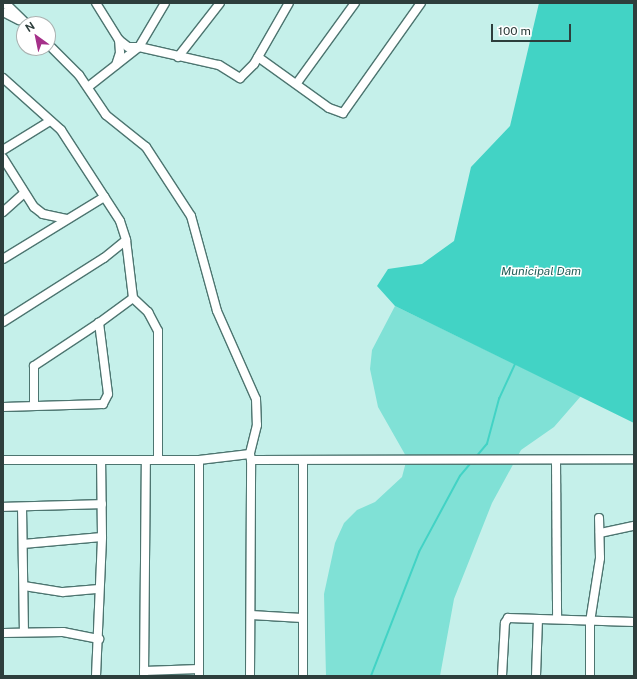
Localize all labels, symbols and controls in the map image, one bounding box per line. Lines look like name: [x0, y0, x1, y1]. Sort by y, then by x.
north arrow: [16, 16, 56, 56]
scale bar: [493, 16, 573, 42]
text: N: [23, 19, 37, 34]
text: 100 m: [498, 24, 531, 38]
water label: Municipal Dam: [501, 265, 581, 279]

